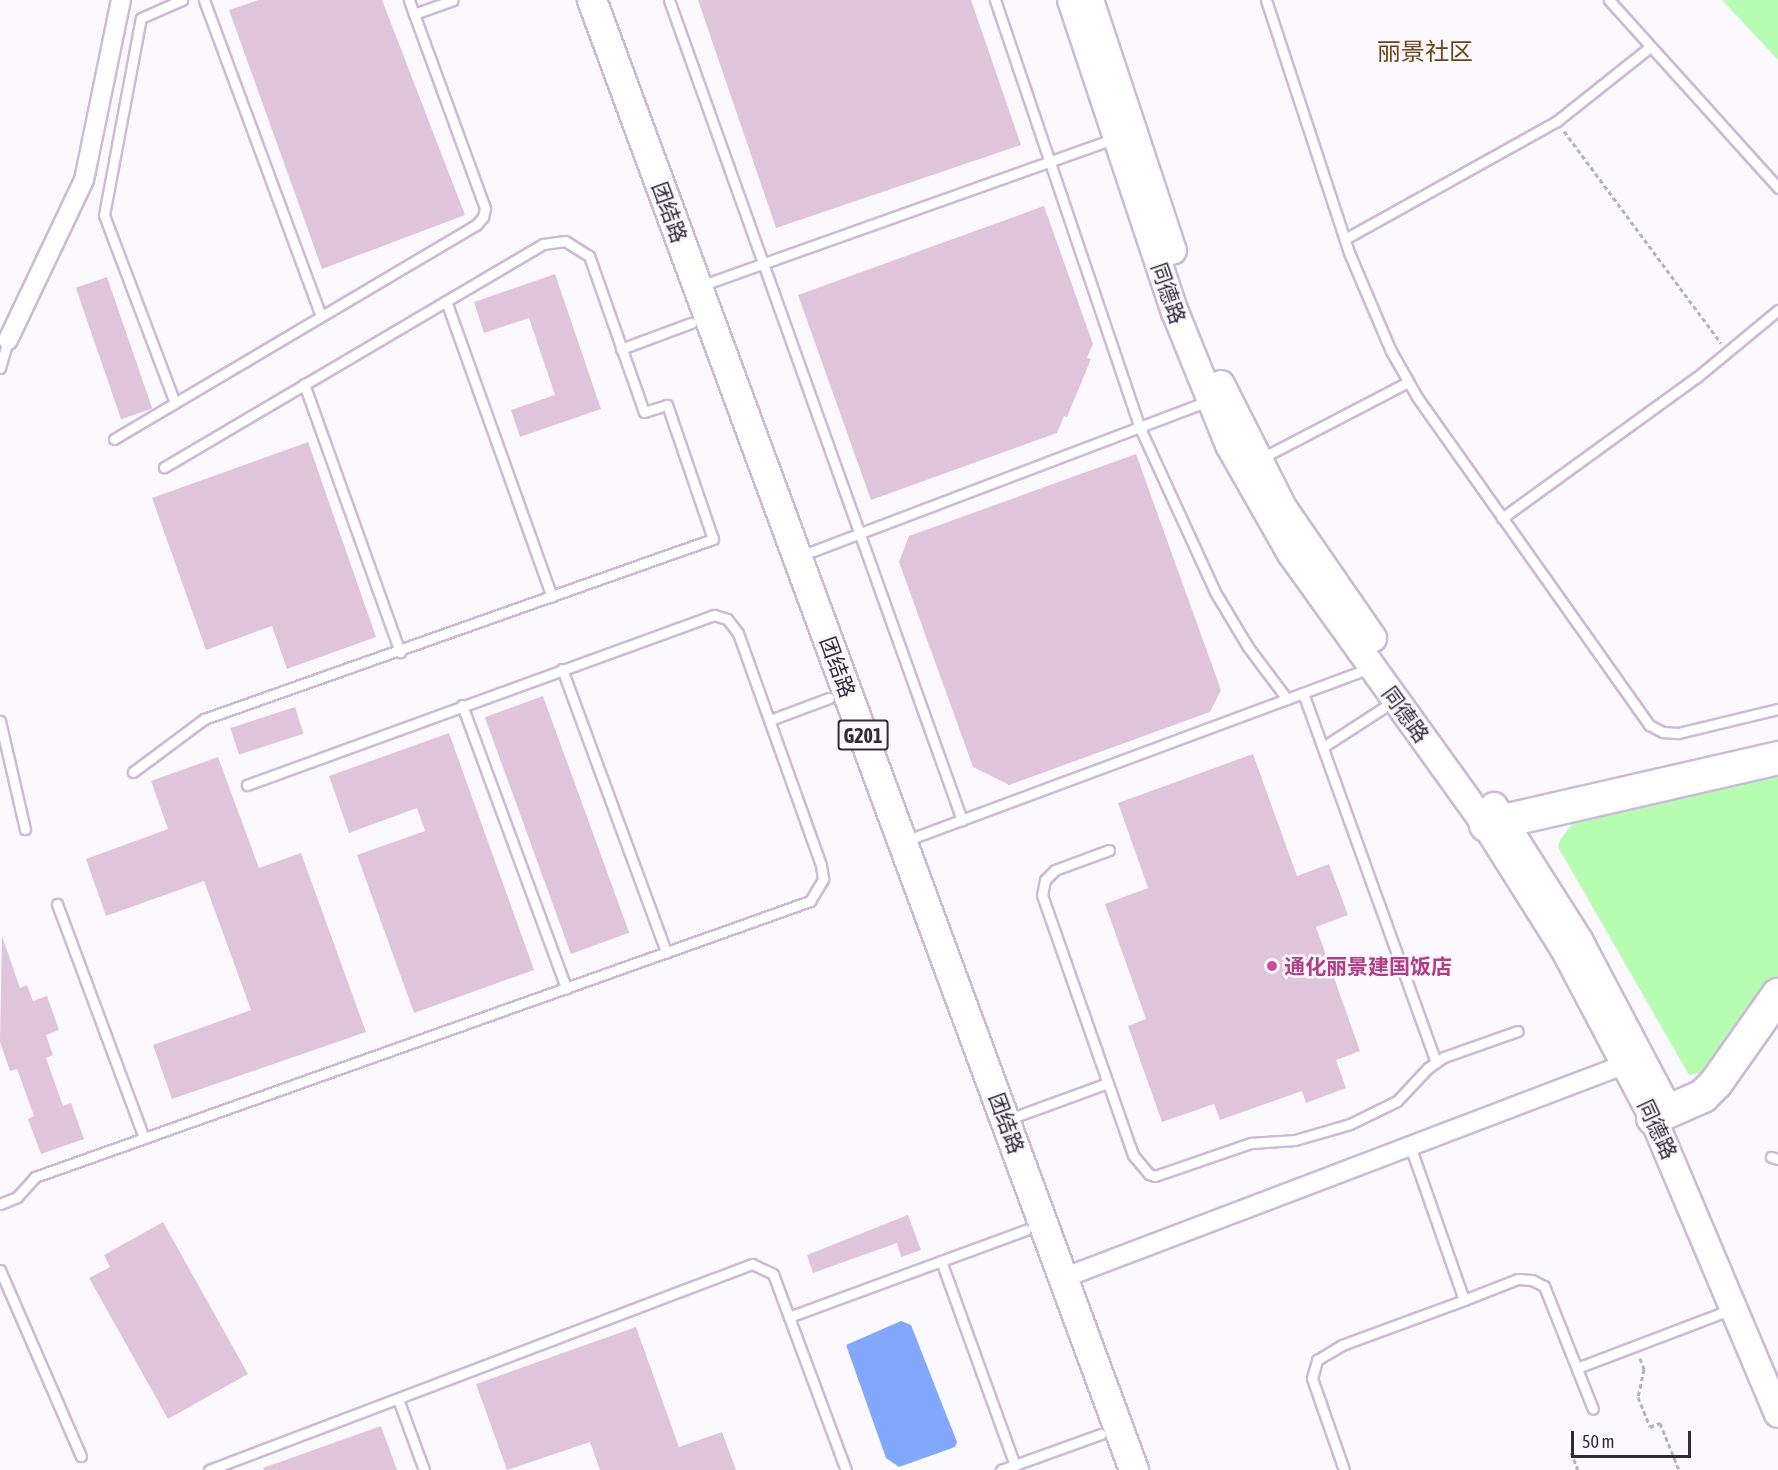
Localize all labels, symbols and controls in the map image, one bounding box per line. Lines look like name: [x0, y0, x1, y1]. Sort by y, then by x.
district label: 丽景社区: [1377, 38, 1473, 66]
street label: 团结路: [647, 178, 693, 246]
street label: 同德路: [1147, 259, 1191, 327]
street label: 团结路: [815, 633, 861, 701]
street label: 同德路: [1377, 681, 1435, 747]
road number: G201: [838, 718, 888, 752]
place label: 通化丽景建国饭店: [1284, 953, 1452, 979]
marker: 通化丽景建国饭店: [1265, 959, 1279, 973]
street label: 团结路: [984, 1089, 1030, 1157]
street label: 同德路: [1633, 1095, 1683, 1163]
scale bar: [1574, 1419, 1694, 1457]
text: 50 m: [1582, 1431, 1614, 1452]

